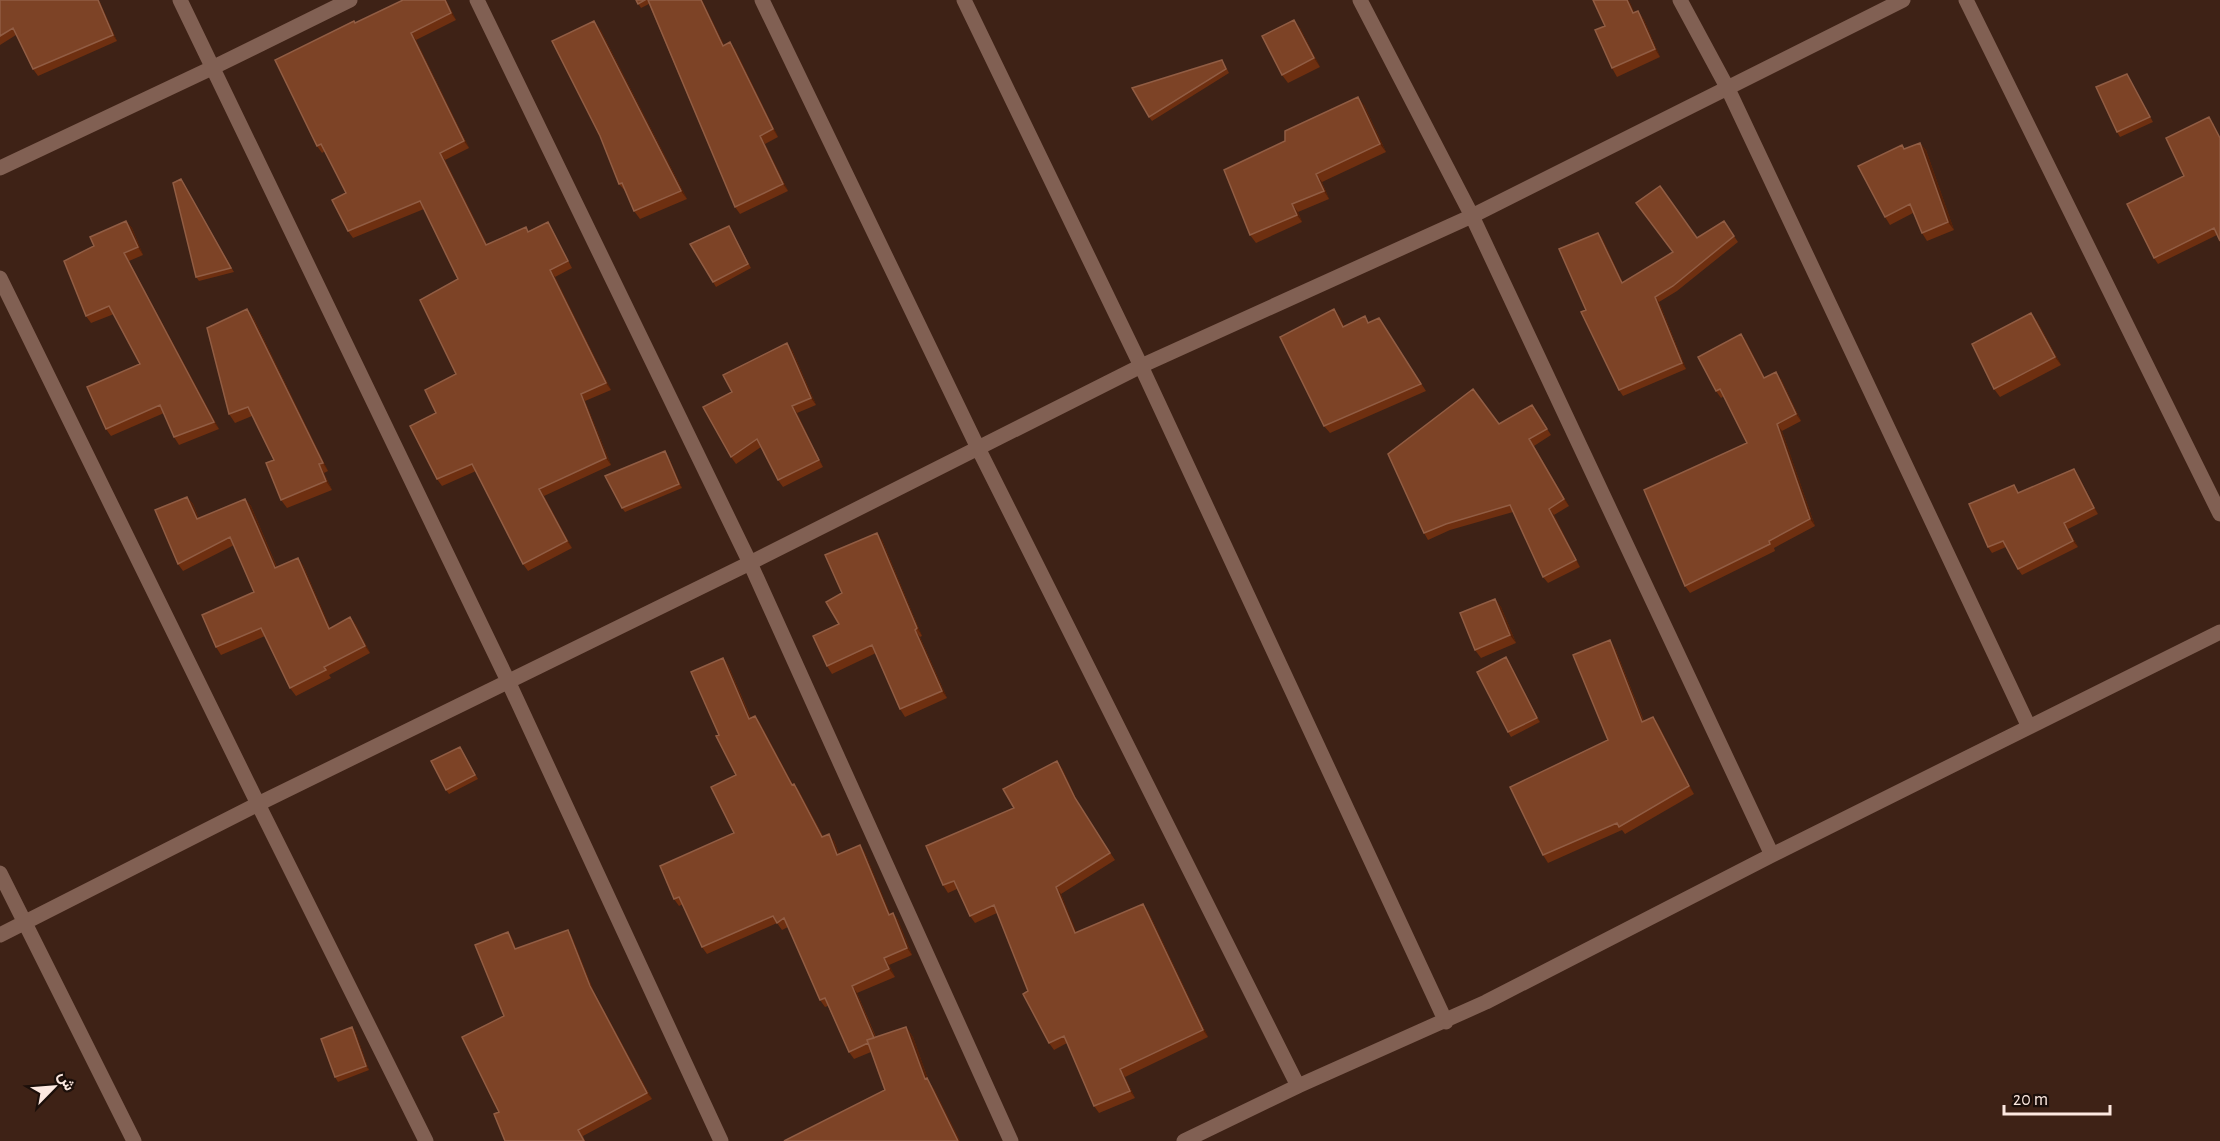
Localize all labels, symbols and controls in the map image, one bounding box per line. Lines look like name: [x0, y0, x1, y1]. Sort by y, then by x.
north arrow: [24, 1057, 84, 1117]
text: ش: [54, 1069, 78, 1094]
scale bar: [2004, 1078, 2110, 1116]
text: 20 m: [2013, 1091, 2048, 1109]

